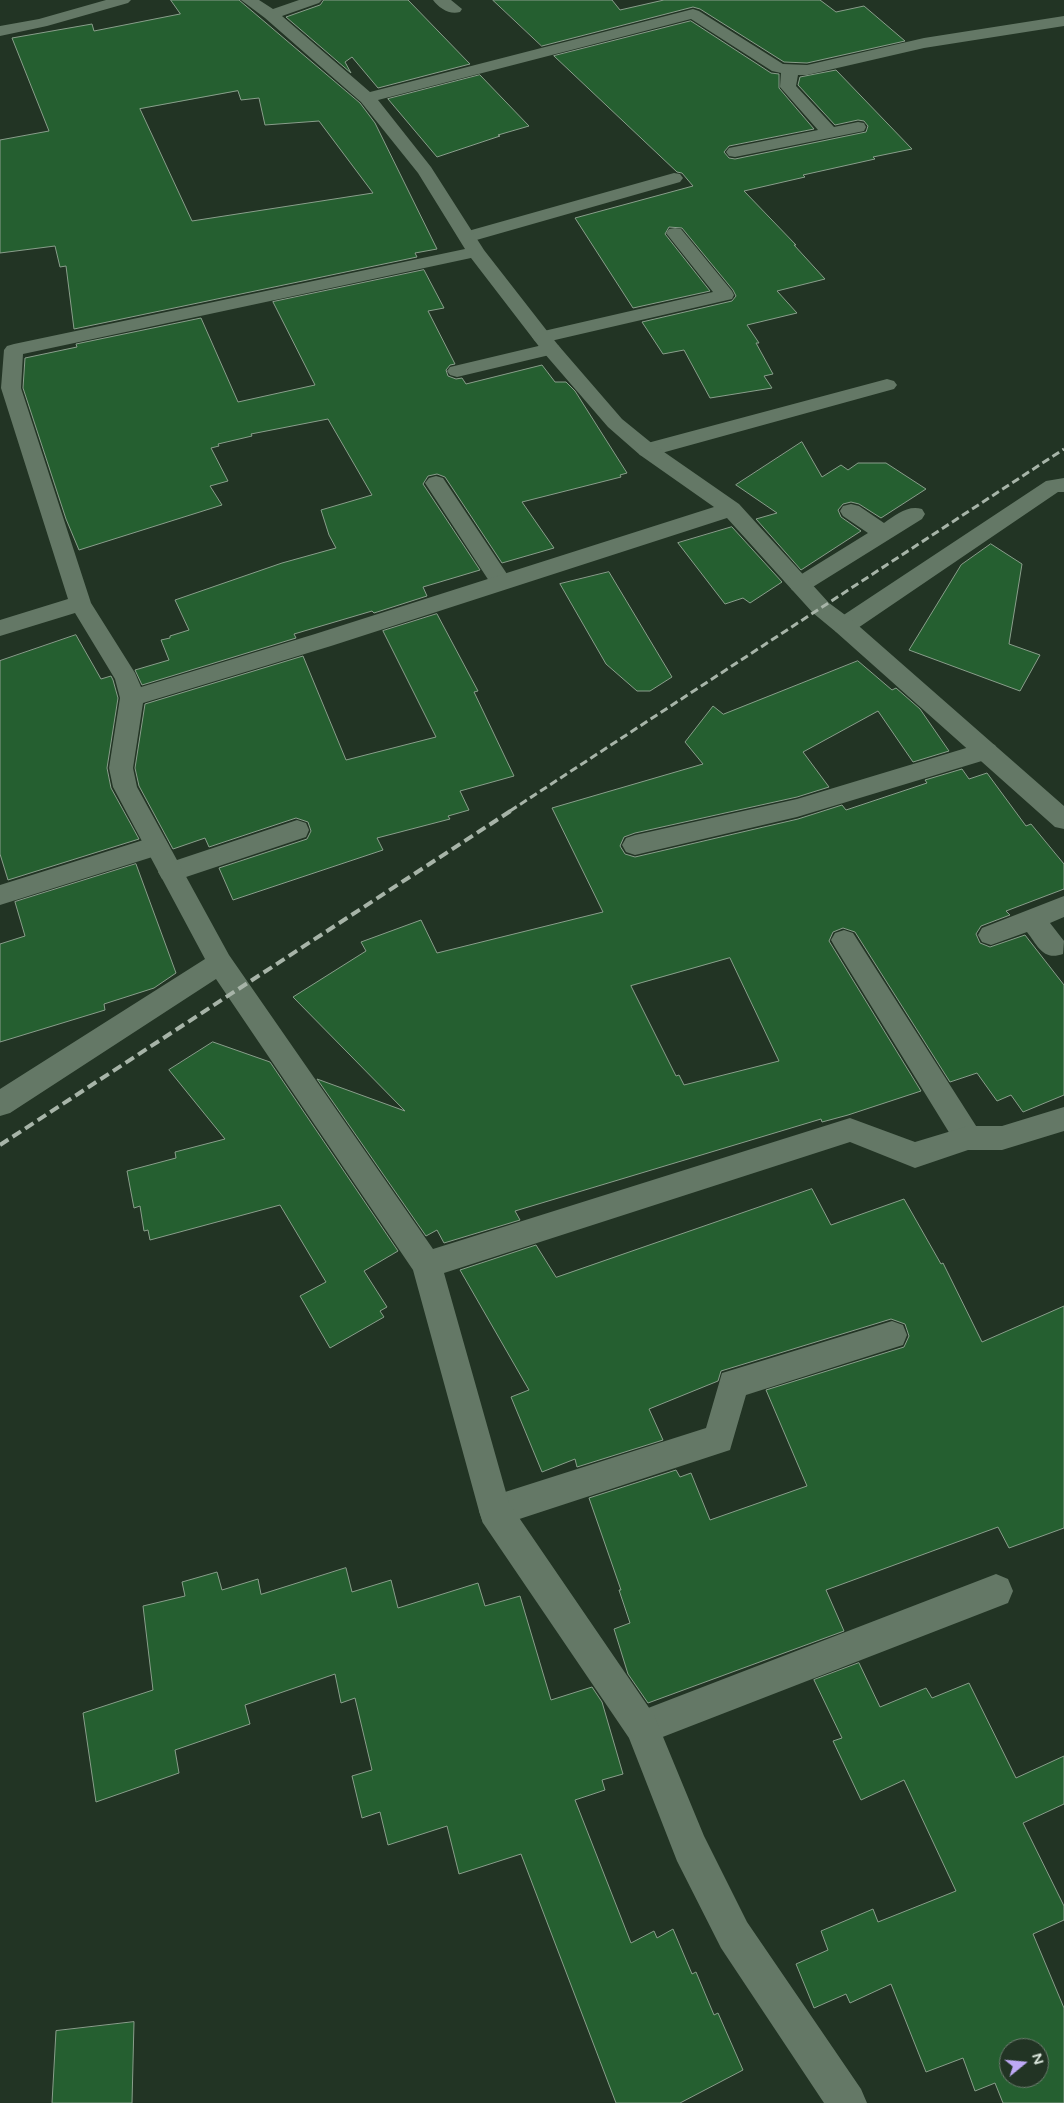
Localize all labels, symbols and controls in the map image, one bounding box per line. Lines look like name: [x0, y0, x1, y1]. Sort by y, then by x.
north arrow: [999, 2038, 1049, 2088]
text: N: [1028, 2051, 1048, 2067]

